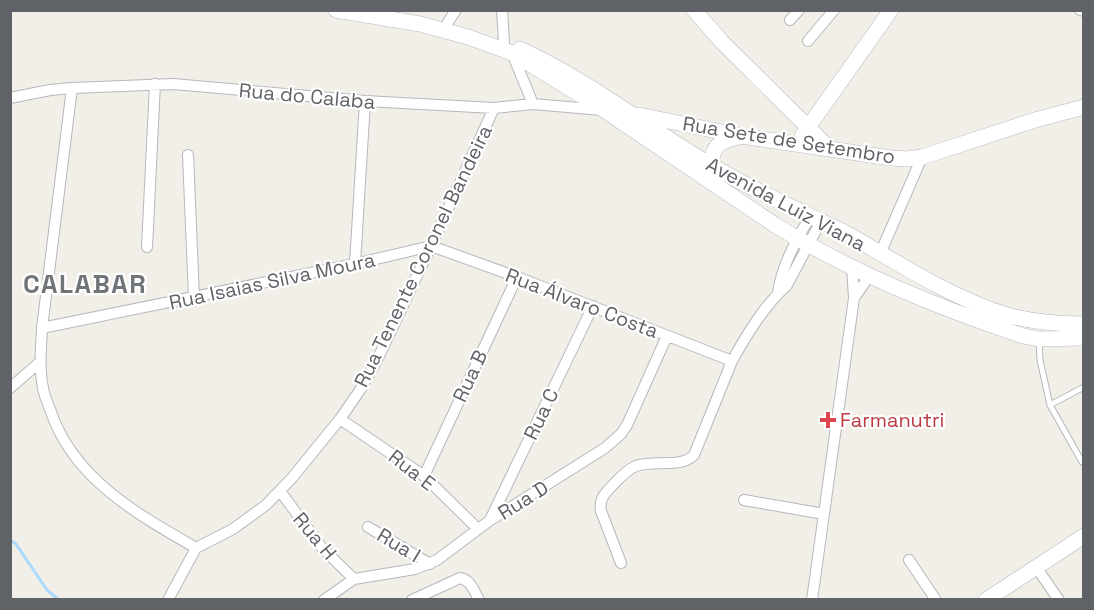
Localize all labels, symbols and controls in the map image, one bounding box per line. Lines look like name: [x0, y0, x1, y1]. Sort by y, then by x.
street label: Rua do Calaba: [238, 77, 376, 115]
street label: Rua Sete de Setembro: [681, 110, 897, 170]
street label: Rua Tenente Coronel Bandeira: [348, 121, 498, 391]
street label: Avenida Luiz Viana: [702, 151, 870, 257]
street label: Rua Isaias Silva Moura: [167, 246, 377, 316]
street label: Rua Álvaro Costa: [502, 262, 662, 344]
district label: CALABAR: [23, 267, 147, 301]
street label: Rua B: [447, 346, 493, 406]
street label: Rua C: [517, 384, 565, 444]
place label: Farmanutri: [840, 407, 944, 433]
marker: Farmanutri: [821, 413, 835, 427]
street label: Rua E: [383, 444, 441, 496]
street label: Rua D: [493, 474, 553, 526]
street label: Rua H: [287, 507, 343, 565]
street label: Rua I: [372, 522, 426, 568]

